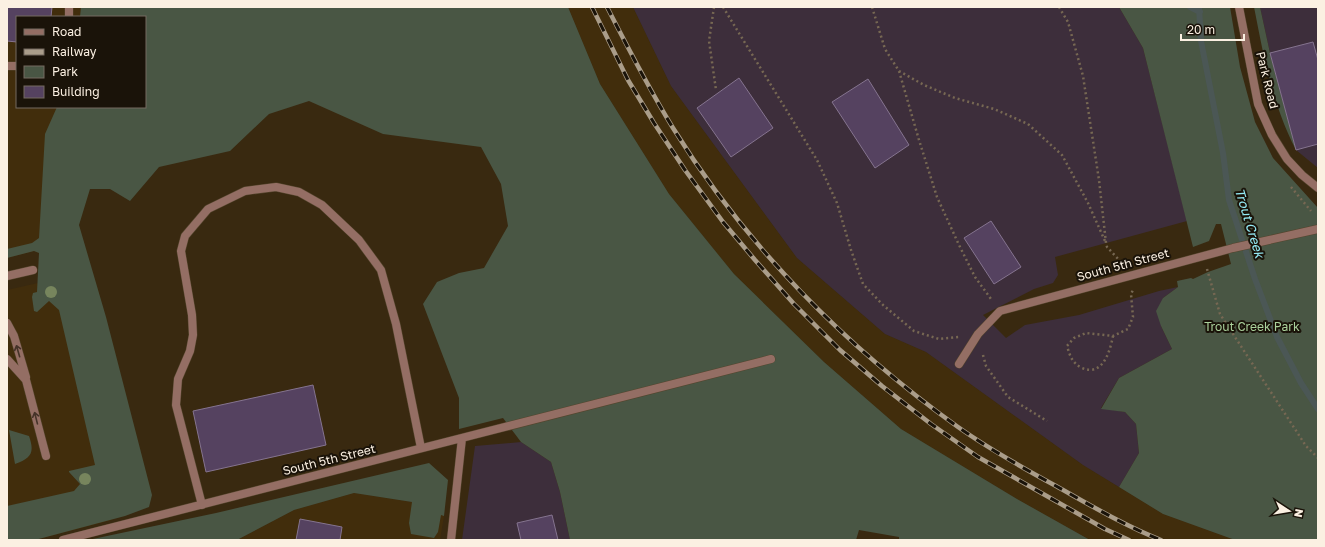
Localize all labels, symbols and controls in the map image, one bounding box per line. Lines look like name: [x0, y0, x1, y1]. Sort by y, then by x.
legend: [16, 16, 146, 108]
scale bar: [1181, 16, 1244, 42]
text: 20 m: [1187, 22, 1215, 37]
text: Road: [52, 24, 81, 39]
text: Railway: [52, 44, 97, 59]
street label: Park Road: [1253, 50, 1282, 110]
text: Park: [52, 64, 78, 79]
text: Building: [52, 84, 100, 99]
water label: Trout Creek: [1232, 186, 1269, 261]
street label: South 5th Street: [1075, 245, 1171, 284]
park label: Trout Creek Park: [1204, 319, 1300, 334]
one-way arrow: [14, 345, 21, 358]
one-way arrow: [32, 412, 39, 425]
street label: South 5th Street: [281, 441, 377, 478]
north arrow: [1269, 491, 1309, 531]
text: N: [1292, 508, 1306, 519]

